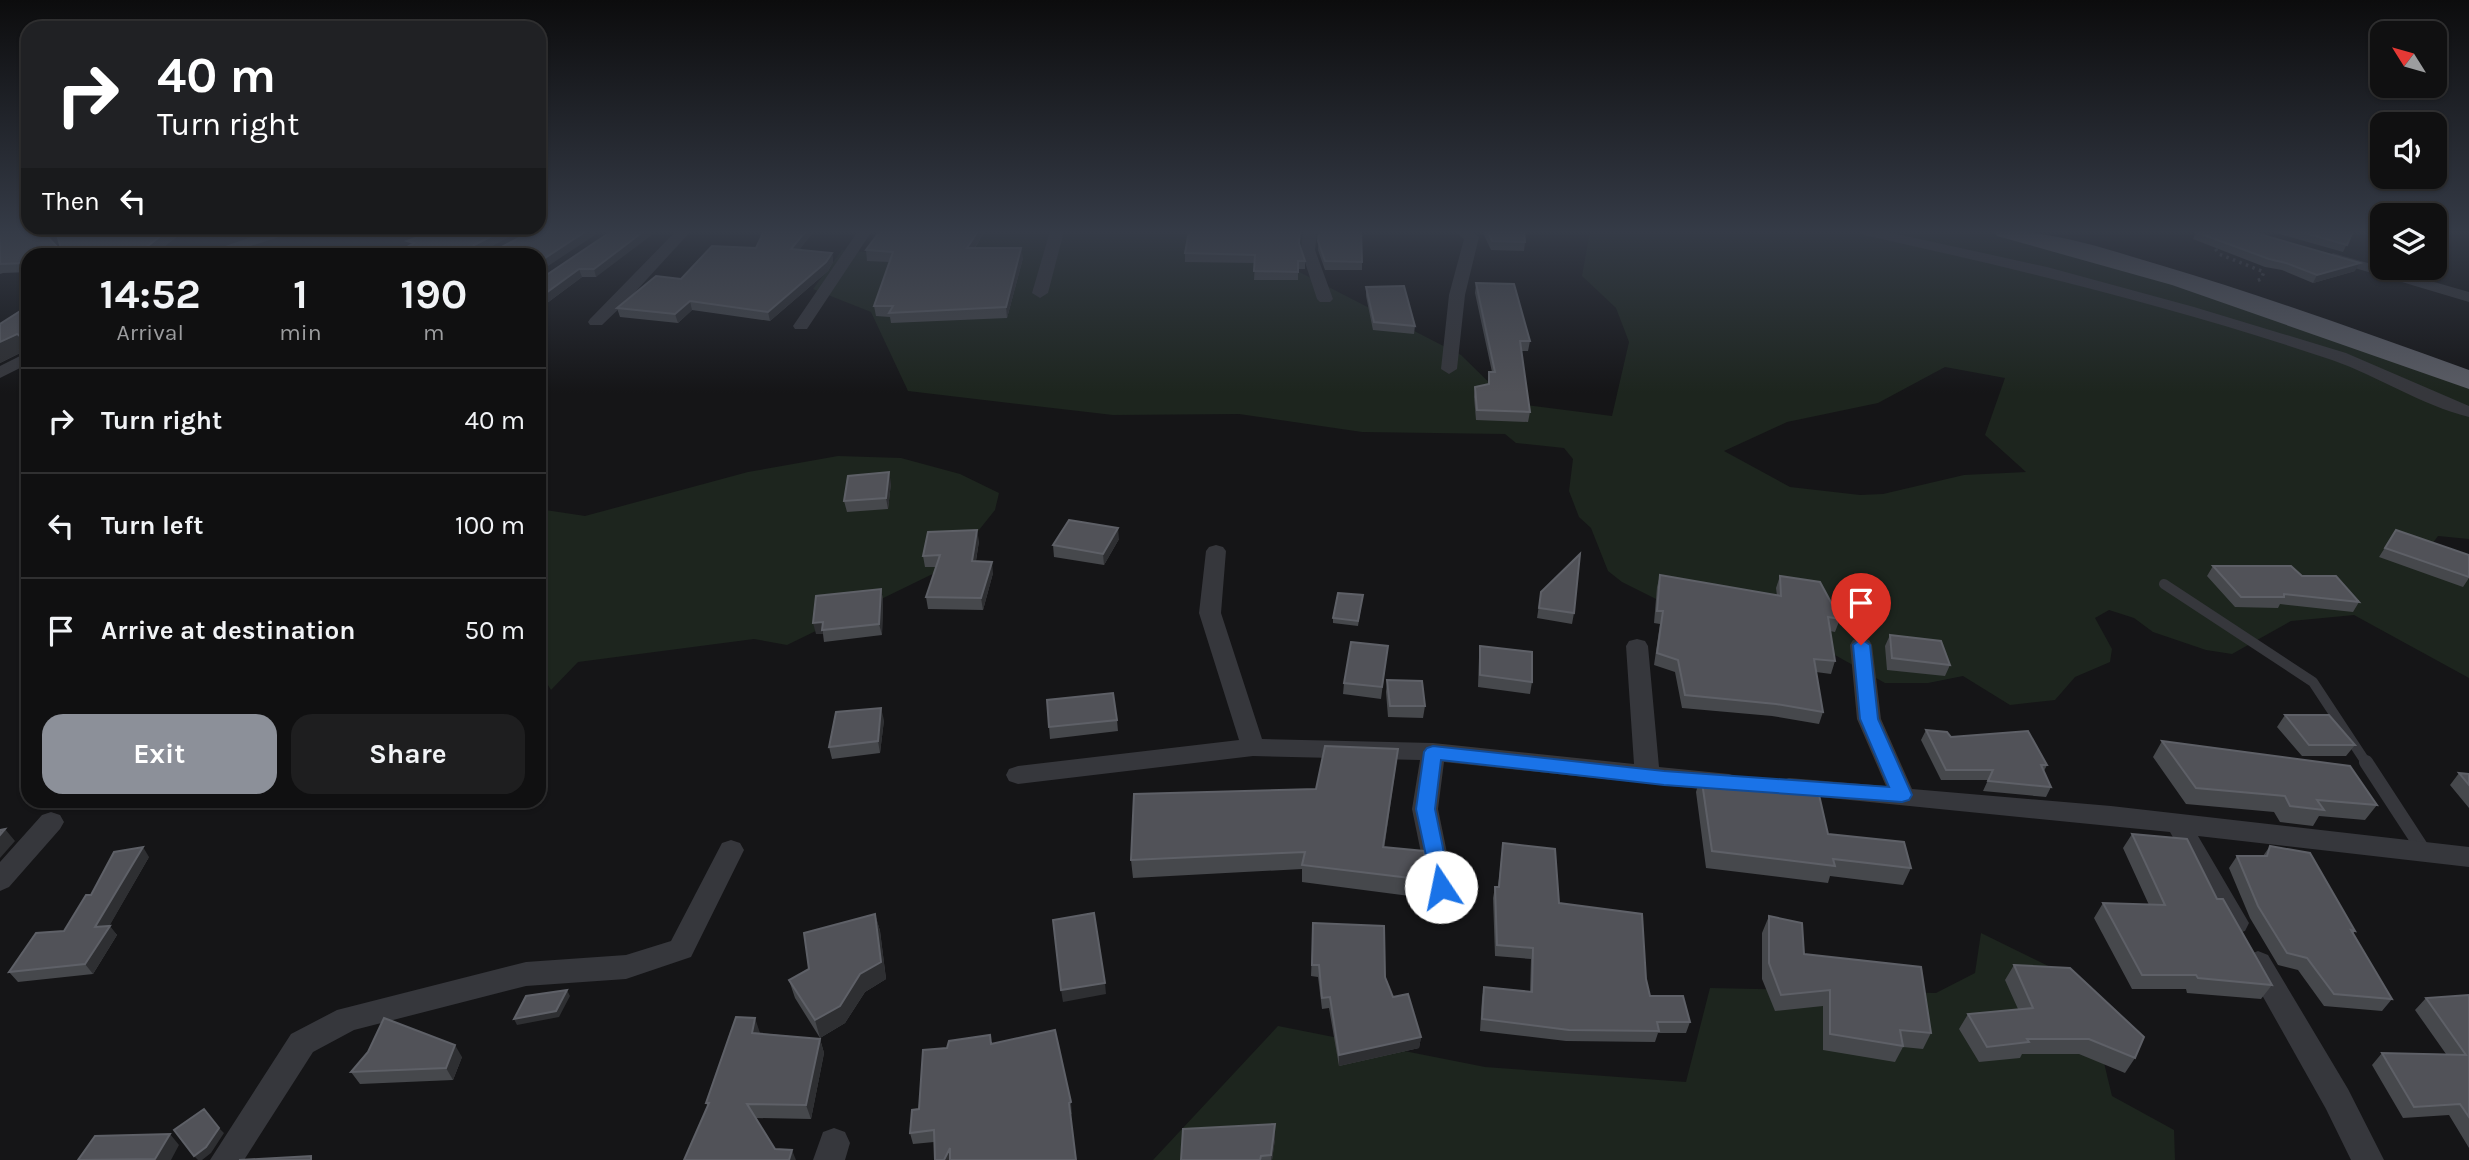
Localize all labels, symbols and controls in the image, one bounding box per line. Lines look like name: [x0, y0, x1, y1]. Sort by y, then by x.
north arrow: [2370, 21, 2446, 98]
map controls: [2370, 21, 2447, 280]
text: 40 m: [157, 47, 276, 104]
icon: right: [42, 49, 133, 140]
text: Turn right: [157, 106, 299, 143]
button: sound: [2370, 112, 2447, 189]
icon: left: [114, 182, 152, 220]
text: Then: [42, 186, 100, 217]
button: layers: [2370, 203, 2447, 280]
text: 14:52: [100, 269, 201, 319]
text: 1: [293, 269, 308, 319]
text: 190: [400, 269, 467, 319]
text: Arrival: [116, 319, 184, 346]
text: min: [279, 319, 322, 346]
text: m: [423, 319, 445, 346]
icon: right: [42, 402, 80, 440]
text: Turn right: [101, 405, 222, 436]
text: 40 m: [465, 405, 525, 436]
icon: left: [42, 507, 80, 545]
text: Turn left: [101, 510, 203, 541]
text: 100 m: [455, 510, 525, 541]
pin: [1831, 573, 1891, 645]
icon: arrive: [1842, 584, 1880, 622]
icon: arrive: [42, 612, 80, 650]
text: Arrive at destination: [101, 615, 355, 646]
text: 50 m: [464, 615, 525, 646]
button: Exit: [42, 714, 277, 794]
button: Share: [291, 714, 525, 794]
position arrow: [1404, 850, 1478, 924]

